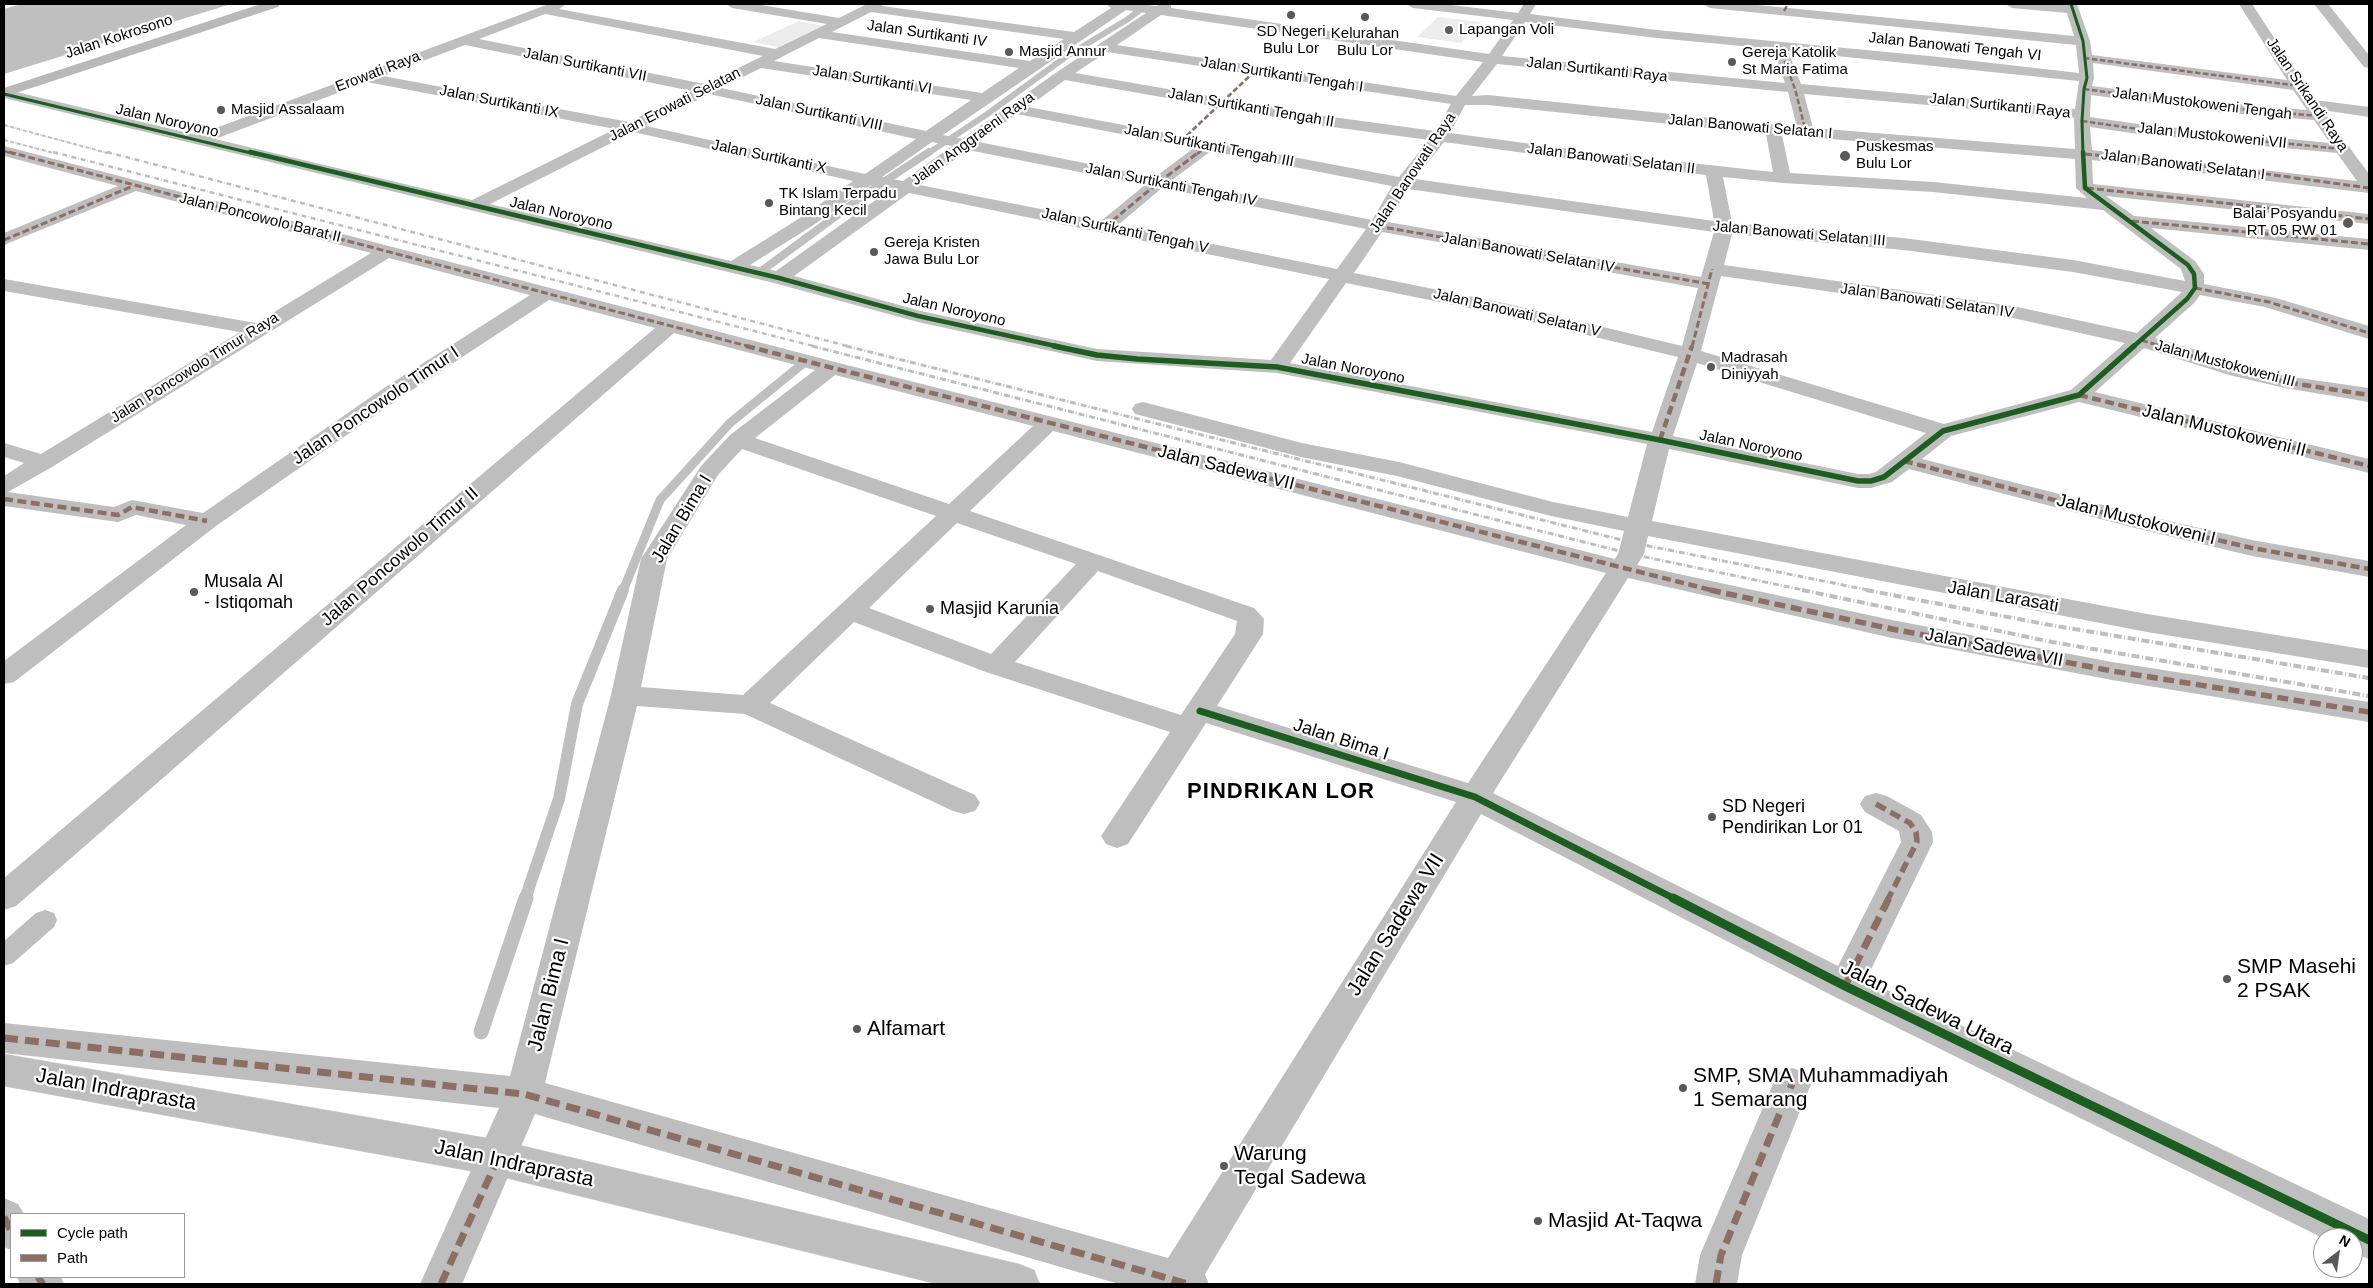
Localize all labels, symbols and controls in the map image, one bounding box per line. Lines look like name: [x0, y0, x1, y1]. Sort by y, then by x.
marker: SD Negeri Bulu Lor: [1285, 9, 1297, 21]
street label: Jalan Kokrosono: [63, 11, 175, 63]
marker: Kelurahan Bulu Lor: [1359, 11, 1371, 23]
street label: Jalan Surtikanti IV: [866, 17, 988, 51]
place label: Lapangan Voli: [1459, 21, 1554, 39]
place label: SD Negeri Bulu Lor: [1256, 23, 1326, 58]
marker: Lapangan Voli: [1443, 24, 1455, 36]
place label: Kelurahan Bulu Lor: [1331, 25, 1399, 60]
street label: Jalan Banowati Tengah VI: [1868, 29, 2042, 65]
street label: Jalan Srikandi Raya: [2262, 35, 2352, 155]
place label: Masjid Annur: [1019, 43, 1107, 61]
street label: Jalan Surtikanti VII: [522, 44, 648, 86]
place label: Gereja Katolik St Maria Fatima: [1742, 44, 1848, 79]
marker: Masjid Annur: [1003, 46, 1015, 58]
street label: Erowati Raya: [333, 48, 423, 96]
street label: Jalan Surtikanti Tengah I: [1199, 53, 1365, 97]
street label: Jalan Surtikanti Raya: [1526, 54, 1668, 86]
marker: Gereja Katolik St Maria Fatima: [1726, 56, 1738, 68]
street label: Jalan Surtikanti VI: [811, 62, 933, 98]
street label: Jalan Erowati Selatan: [606, 64, 744, 146]
street label: Jalan Surtikanti IX: [438, 82, 560, 122]
street label: Jalan Mustokoweni Tengah: [2111, 84, 2293, 124]
street label: Jalan Surtikanti Tengah II: [1166, 85, 1336, 131]
street label: Jalan Anggraeni Raya: [908, 88, 1038, 190]
street label: Jalan Surtikanti Raya: [1929, 90, 2071, 122]
street label: Jalan Surtikanti VIII: [754, 91, 884, 135]
street label: Jalan Noroyono: [114, 100, 220, 142]
place label: Masjid Assalaam: [231, 101, 344, 119]
marker: Masjid Assalaam: [215, 104, 227, 116]
street label: Jalan Banowati Raya: [1366, 110, 1460, 236]
street label: Jalan Banowati Selatan I: [1667, 111, 1833, 143]
street label: Jalan Mustokoweni VII: [2136, 119, 2288, 153]
street label: Jalan Surtikanti Tengah III: [1123, 121, 1295, 171]
street label: Jalan Surtikanti X: [710, 136, 828, 178]
place label: Puskesmas Bulu Lor: [1856, 138, 1934, 173]
street label: Jalan Banowati Selatan II: [1526, 140, 1696, 178]
street label: Jalan Banowati Selatan I: [2100, 146, 2266, 184]
marker: Puskesmas Bulu Lor: [1838, 149, 1852, 163]
street label: Jalan Surtikanti Tengah IV: [1084, 160, 1258, 210]
place label: TK Islam Terpadu Bintang Kecil: [779, 185, 897, 220]
street label: Jalan Poncowolo Barat II: [177, 189, 343, 247]
street label: Jalan Noroyono: [508, 193, 614, 235]
marker: TK Islam Terpadu Bintang Kecil: [763, 197, 775, 209]
street label: Jalan Surtikanti Tengah V: [1040, 205, 1210, 257]
place label: Balai Posyandu RT 05 RW 01: [2233, 205, 2337, 240]
marker: Balai Posyandu RT 05 RW 01: [2341, 216, 2355, 230]
street label: Jalan Banowati Selatan III: [1712, 217, 1886, 251]
street label: Jalan Banowati Selatan IV: [1440, 229, 1616, 277]
place label: Gereja Kristen Jawa Bulu Lor: [884, 234, 980, 269]
marker: Gereja Kristen Jawa Bulu Lor: [868, 246, 880, 258]
street label: Jalan Banowati Selatan IV: [1839, 280, 2015, 322]
street label: Jalan Banowati Selatan V: [1432, 285, 1602, 341]
street label: Jalan Noroyono: [901, 289, 1007, 331]
street label: Jalan Poncowolo Timur Raya: [108, 309, 282, 427]
street label: Jalan Mustokoweni III: [2153, 337, 2297, 391]
street label: Jalan Poncowolo Timur I: [289, 342, 463, 470]
place label: Madrasah Diniyyah: [1721, 349, 1788, 384]
street label: Jalan Noroyono: [1300, 350, 1406, 388]
marker: Madrasah Diniyyah: [1705, 361, 1717, 373]
street label: Jalan Mustokoweni II: [2140, 400, 2308, 462]
street label: Jalan Noroyono: [1698, 426, 1804, 466]
street label: Jalan Sadewa VII: [1155, 441, 1297, 495]
street label: Jalan Bima I: [647, 471, 717, 567]
street label: Jalan Poncowolo Timur II: [317, 483, 483, 631]
street label: Jalan Mustokoweni I: [2054, 490, 2218, 550]
place label: Musala Al - Istiqomah: [204, 571, 293, 614]
street label: Jalan Larasati: [1946, 577, 2060, 617]
marker: Musala Al - Istiqomah: [188, 586, 200, 598]
place label: Masjid Karunia: [940, 598, 1059, 620]
marker: Masjid Karunia: [924, 603, 936, 615]
street label: Jalan Sadewa VII: [1923, 624, 2065, 672]
street label: Jalan Bima I: [1291, 714, 1391, 766]
district label: PINDRIKAN LOR: [1185, 779, 1377, 805]
place label: SD Negeri Pendirikan Lor 01: [1722, 796, 1863, 839]
marker: SD Negeri Pendirikan Lor 01: [1706, 811, 1718, 823]
street label: Jalan Sadewa VII: [1342, 849, 1450, 1001]
street label: Jalan Bima I: [523, 936, 575, 1054]
place label: SMP Masehi 2 PSAK: [2237, 954, 2356, 1004]
street label: Jalan Sadewa Utara: [1836, 955, 2018, 1061]
marker: SMP Masehi 2 PSAK: [2221, 973, 2233, 985]
place label: Alfamart: [867, 1016, 945, 1042]
marker: Alfamart: [851, 1023, 863, 1035]
place label: SMP, SMA Muhammadiyah 1 Semarang: [1693, 1063, 1948, 1113]
street label: Jalan Indraprasta: [34, 1064, 198, 1116]
marker: SMP, SMA Muhammadiyah 1 Semarang: [1677, 1082, 1689, 1094]
street label: Jalan Indraprasta: [432, 1135, 596, 1193]
place label: Warung Tegal Sadewa: [1234, 1141, 1366, 1191]
marker: Warung Tegal Sadewa: [1218, 1160, 1230, 1172]
place label: Masjid At-Taqwa: [1548, 1208, 1702, 1234]
legend: [10, 1213, 185, 1278]
marker: Masjid At-Taqwa: [1532, 1215, 1544, 1227]
text: Cycle path: [57, 1224, 128, 1241]
north arrow: [2313, 1228, 2363, 1278]
text: N: [2337, 1231, 2353, 1250]
text: Path: [57, 1249, 88, 1266]

